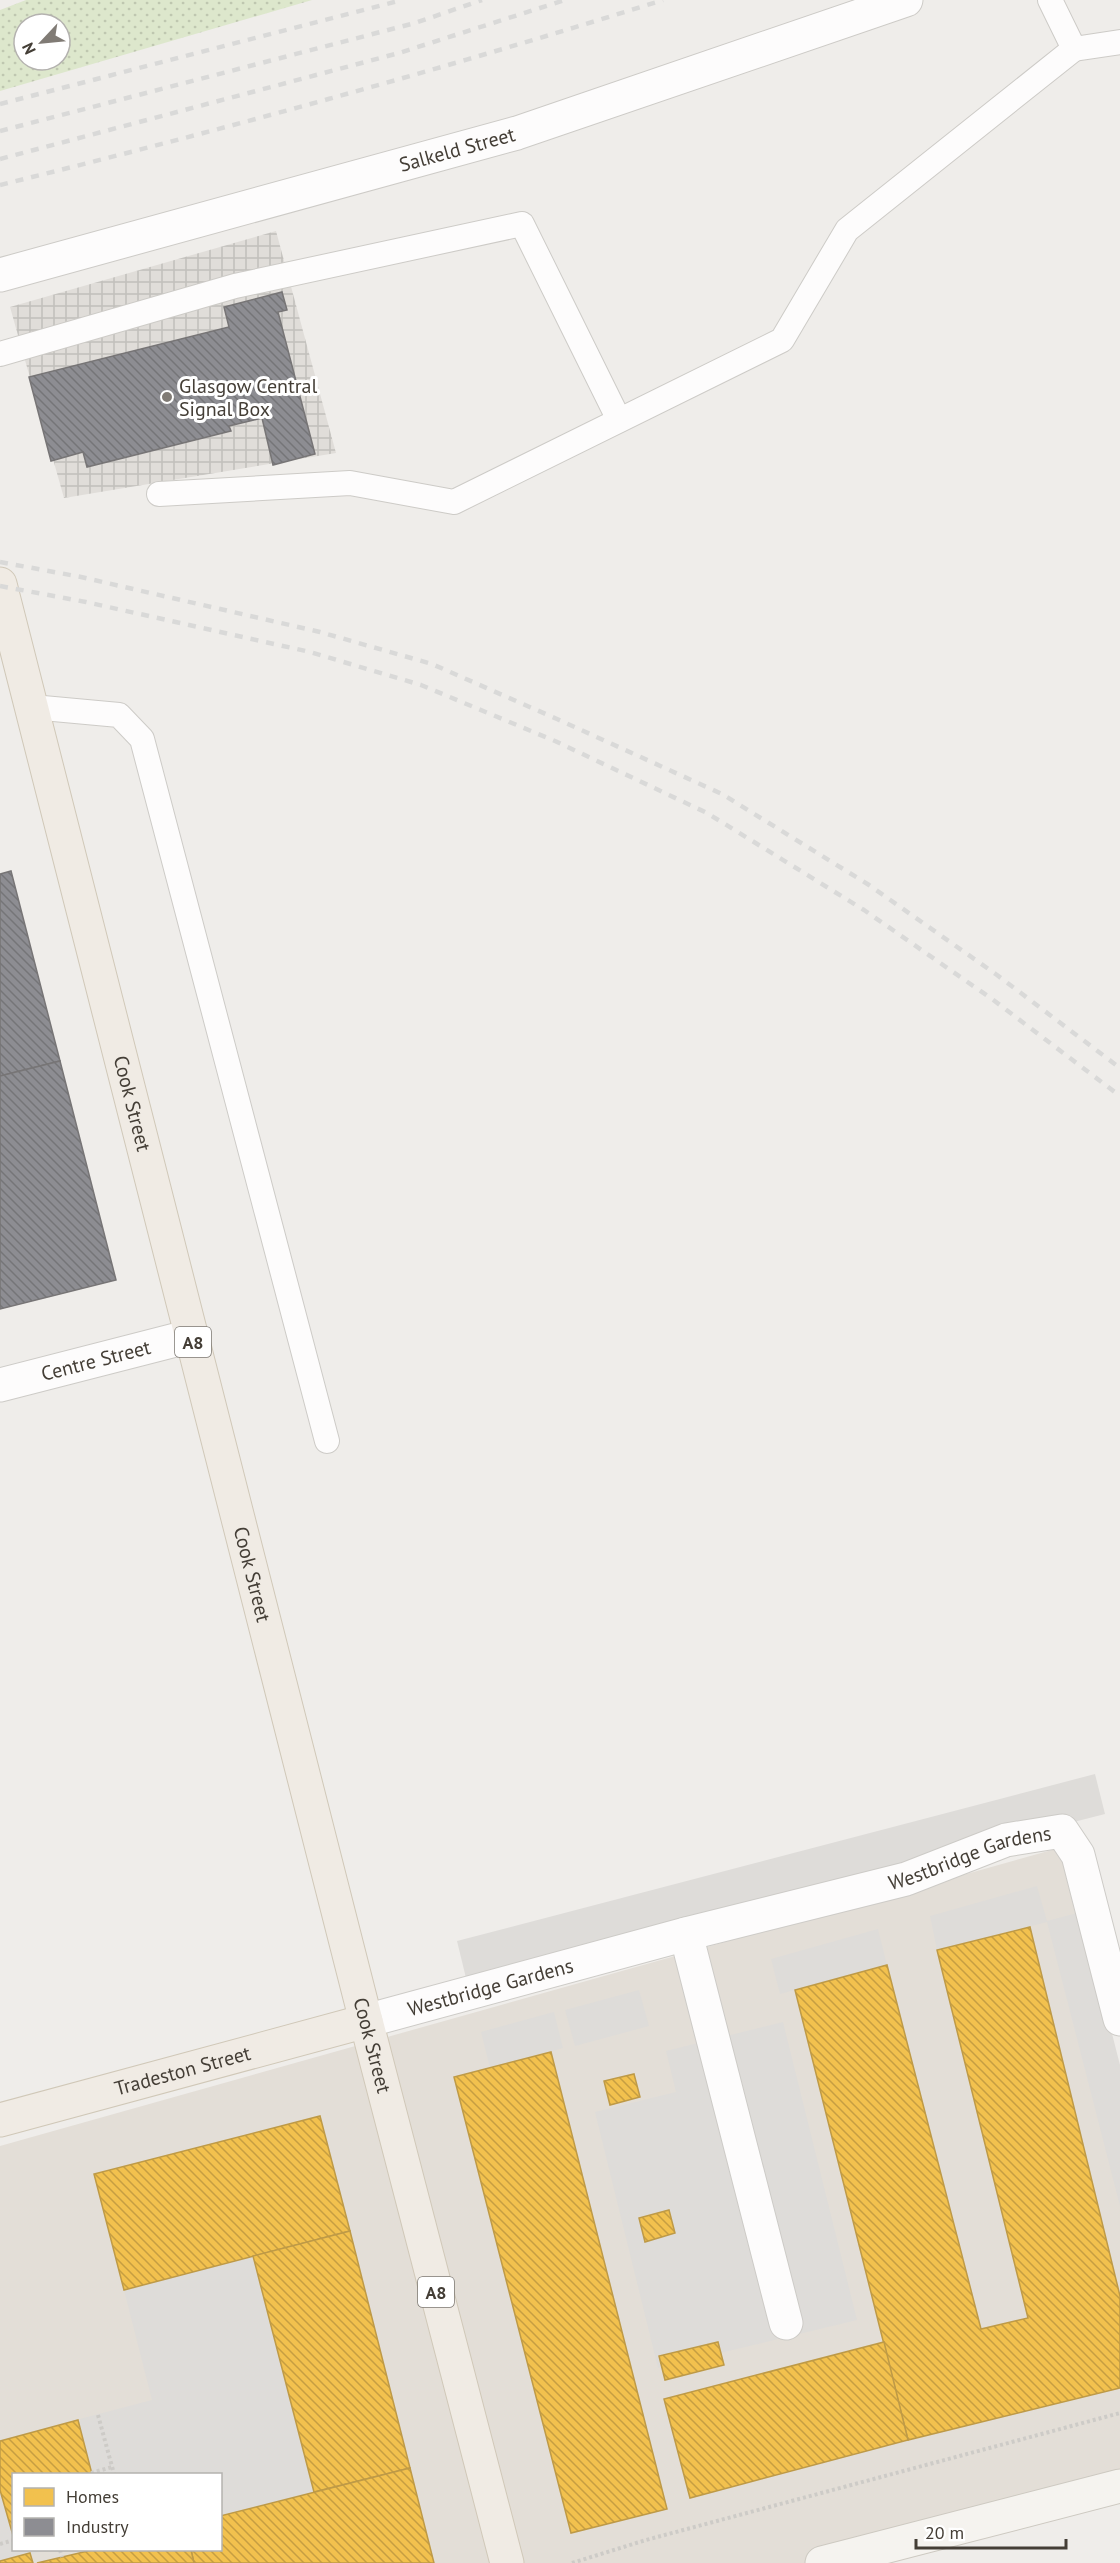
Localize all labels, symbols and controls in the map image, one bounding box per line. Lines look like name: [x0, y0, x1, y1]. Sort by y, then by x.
north arrow: [12, 12, 72, 72]
text: N: [17, 39, 40, 58]
street label: Salkeld Street: [396, 121, 518, 178]
place label: Glasgow Central Signal Box: [179, 373, 318, 422]
marker: Glasgow Central Signal Box: [160, 390, 174, 404]
street label: Cook Street: [108, 1053, 157, 1154]
road number: A8: [175, 1327, 211, 1357]
street label: Centre Street: [38, 1334, 154, 1387]
street label: Cook Street: [228, 1524, 277, 1625]
street label: Westbridge Gardens: [886, 1820, 1053, 1896]
street label: Westbridge Gardens: [405, 1952, 576, 2022]
street label: Cook Street: [348, 1995, 397, 2096]
street label: Tradeston Street: [112, 2040, 254, 2101]
road number: A8: [418, 2277, 454, 2307]
legend: [12, 2473, 222, 2551]
text: Homes: [66, 2485, 119, 2508]
scale bar: [916, 2512, 1066, 2550]
text: Industry: [66, 2515, 129, 2538]
text: 20 m: [925, 2521, 964, 2544]

